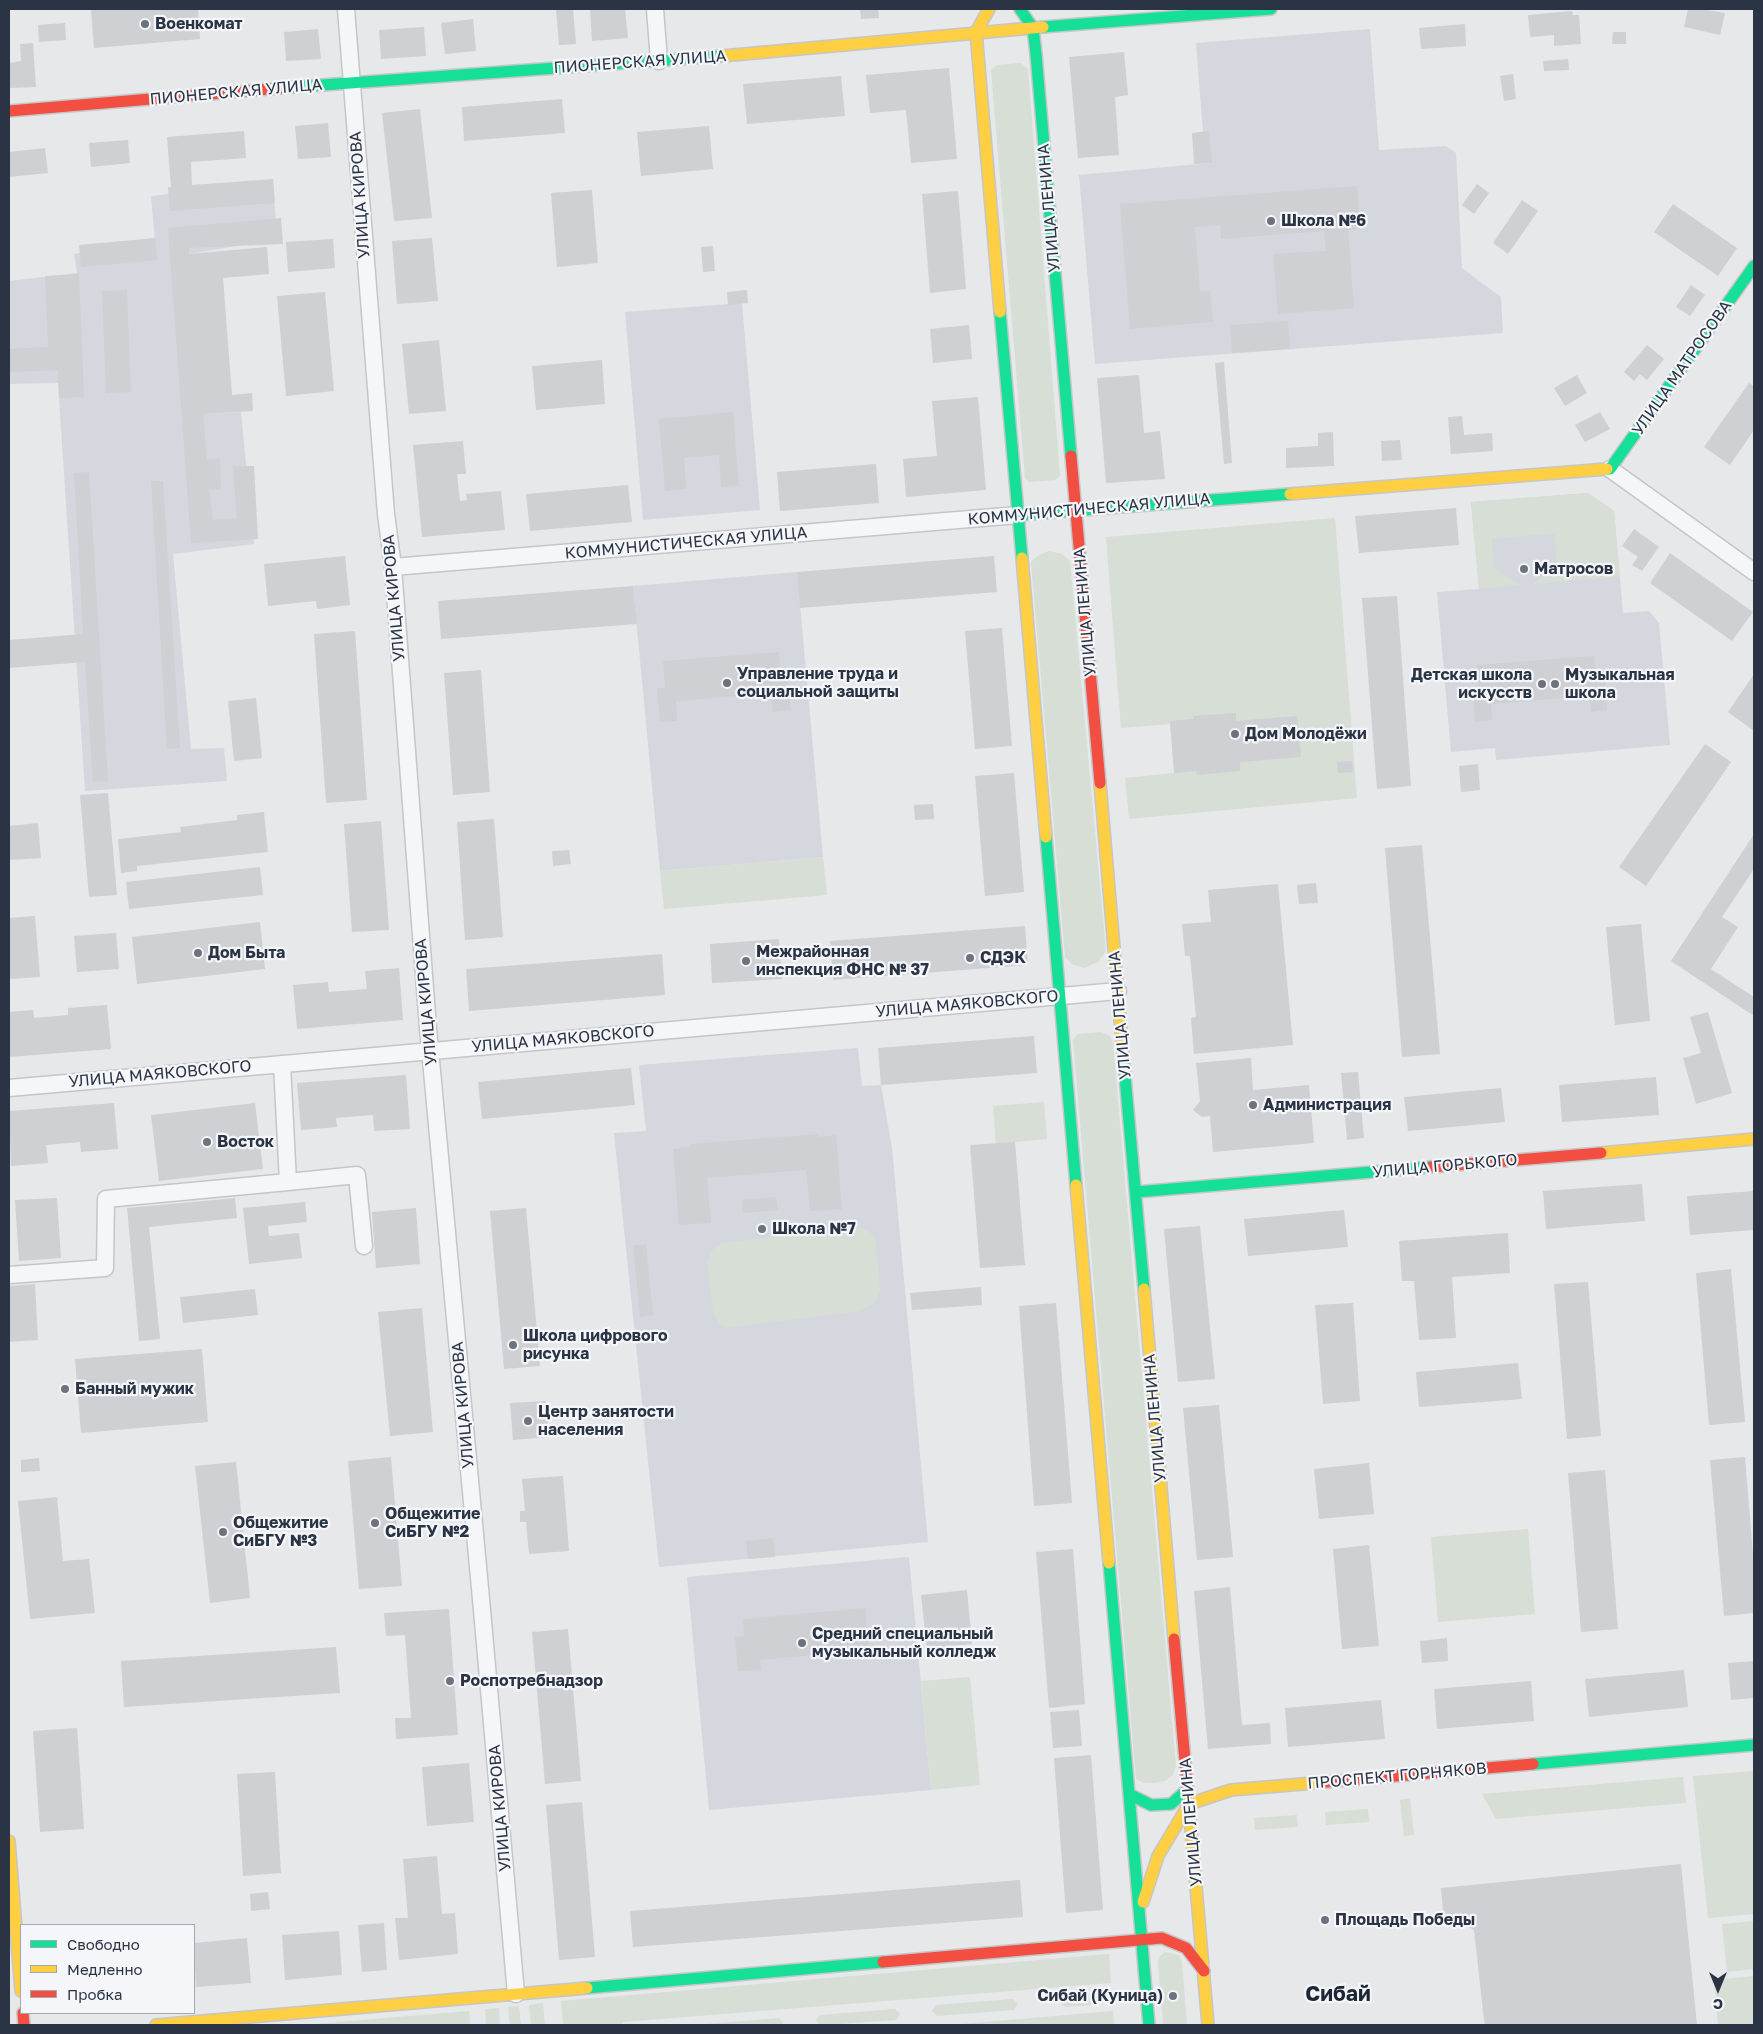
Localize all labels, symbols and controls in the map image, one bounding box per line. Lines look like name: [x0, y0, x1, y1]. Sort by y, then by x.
place label: Военкомат: [155, 14, 243, 34]
marker: Военкомат: [139, 18, 151, 30]
street label: ПИОНЕРСКАЯ УЛИЦА: [553, 46, 727, 78]
street label: ПИОНЕРСКАЯ УЛИЦА: [149, 75, 323, 109]
street label: УЛИЦА КИРОВА: [346, 131, 374, 259]
street label: УЛИЦА ЛЕНИНА: [1034, 143, 1064, 273]
place label: Школа №6: [1281, 211, 1366, 231]
marker: Школа №6: [1265, 215, 1277, 227]
street label: УЛИЦА МАТРОСОВА: [1628, 297, 1736, 439]
street label: КОММУНИСТИЧЕСКАЯ УЛИЦА: [967, 489, 1211, 529]
street label: КОММУНИСТИЧЕСКАЯ УЛИЦА: [564, 523, 808, 563]
street label: УЛИЦА КИРОВА: [379, 534, 409, 662]
street label: УЛИЦА ЛЕНИНА: [1070, 547, 1100, 677]
place label: Матросов: [1534, 559, 1613, 579]
marker: Матросов: [1518, 563, 1530, 575]
place label: Управление труда и социальной защиты: [737, 664, 899, 702]
place label: Детская школа искусств: [1411, 665, 1532, 703]
place label: Музыкальная школа: [1565, 665, 1675, 703]
marker: Управление труда и социальной защиты: [721, 677, 733, 689]
marker: Детская школа искусств: [1536, 678, 1548, 690]
marker: Музыкальная школа: [1549, 678, 1561, 690]
place label: Дом Молодёжи: [1245, 724, 1367, 744]
marker: Дом Молодёжи: [1229, 728, 1241, 740]
street label: УЛИЦА КИРОВА: [411, 938, 441, 1066]
place label: Межрайонная инспекция ФНС № 37: [756, 942, 929, 980]
place label: Дом Быта: [208, 943, 285, 963]
marker: Дом Быта: [192, 947, 204, 959]
place label: СДЭК: [980, 948, 1026, 968]
street label: УЛИЦА ЛЕНИНА: [1105, 950, 1135, 1080]
marker: СДЭК: [964, 952, 976, 964]
marker: Межрайонная инспекция ФНС № 37: [740, 955, 752, 967]
street label: УЛИЦА МАЯКОВСКОГО: [875, 986, 1059, 1022]
street label: УЛИЦА МАЯКОВСКОГО: [471, 1021, 655, 1057]
street label: УЛИЦА МАЯКОВСКОГО: [68, 1056, 252, 1092]
place label: Администрация: [1263, 1095, 1391, 1115]
marker: Администрация: [1247, 1099, 1259, 1111]
place label: Восток: [217, 1132, 274, 1152]
marker: Восток: [201, 1136, 213, 1148]
street label: УЛИЦА ГОРЬКОГО: [1372, 1150, 1518, 1182]
place label: Школа №7: [772, 1219, 856, 1239]
marker: Школа №7: [756, 1223, 768, 1235]
place label: Школа цифрового рисунка: [523, 1326, 668, 1364]
marker: Школа цифрового рисунка: [507, 1339, 519, 1351]
street label: УЛИЦА КИРОВА: [448, 1341, 478, 1469]
street label: УЛИЦА ЛЕНИНА: [1140, 1353, 1170, 1483]
place label: Банный мужик: [75, 1379, 194, 1399]
marker: Банный мужик: [59, 1383, 71, 1395]
place label: Центр занятости населения: [538, 1402, 674, 1440]
marker: Центр занятости населения: [522, 1415, 534, 1427]
place label: Общежитие СиБГУ №2: [385, 1504, 481, 1542]
place label: Общежитие СиБГУ №3: [233, 1513, 329, 1551]
marker: Общежитие СиБГУ №2: [369, 1517, 381, 1529]
marker: Общежитие СиБГУ №3: [217, 1526, 229, 1538]
place label: Средний специальный музыкальный колледж: [812, 1624, 996, 1662]
marker: Средний специальный музыкальный колледж: [796, 1637, 808, 1649]
place label: Роспотребнадзор: [460, 1671, 603, 1691]
marker: Роспотребнадзор: [444, 1675, 456, 1687]
street label: УЛИЦА КИРОВА: [485, 1744, 515, 1872]
street label: УЛИЦА ЛЕНИНА: [1176, 1757, 1206, 1887]
street label: ПРОСПЕКТ ГОРНЯКОВ: [1307, 1759, 1487, 1793]
place label: Площадь Победы: [1335, 1910, 1475, 1930]
marker: Площадь Победы: [1319, 1914, 1331, 1926]
legend: [20, 1924, 195, 2014]
text: Свободно: [67, 1935, 140, 1953]
text: Медленно: [67, 1960, 143, 1978]
north arrow: [1693, 1964, 1743, 2014]
district label: Сибай: [1305, 1981, 1371, 2007]
text: Пробка: [67, 1985, 122, 2003]
place label: Сибай (Куница): [1037, 1986, 1163, 2006]
marker: Сибай (Куница): [1167, 1990, 1179, 2002]
text: С: [1713, 1996, 1723, 2013]

